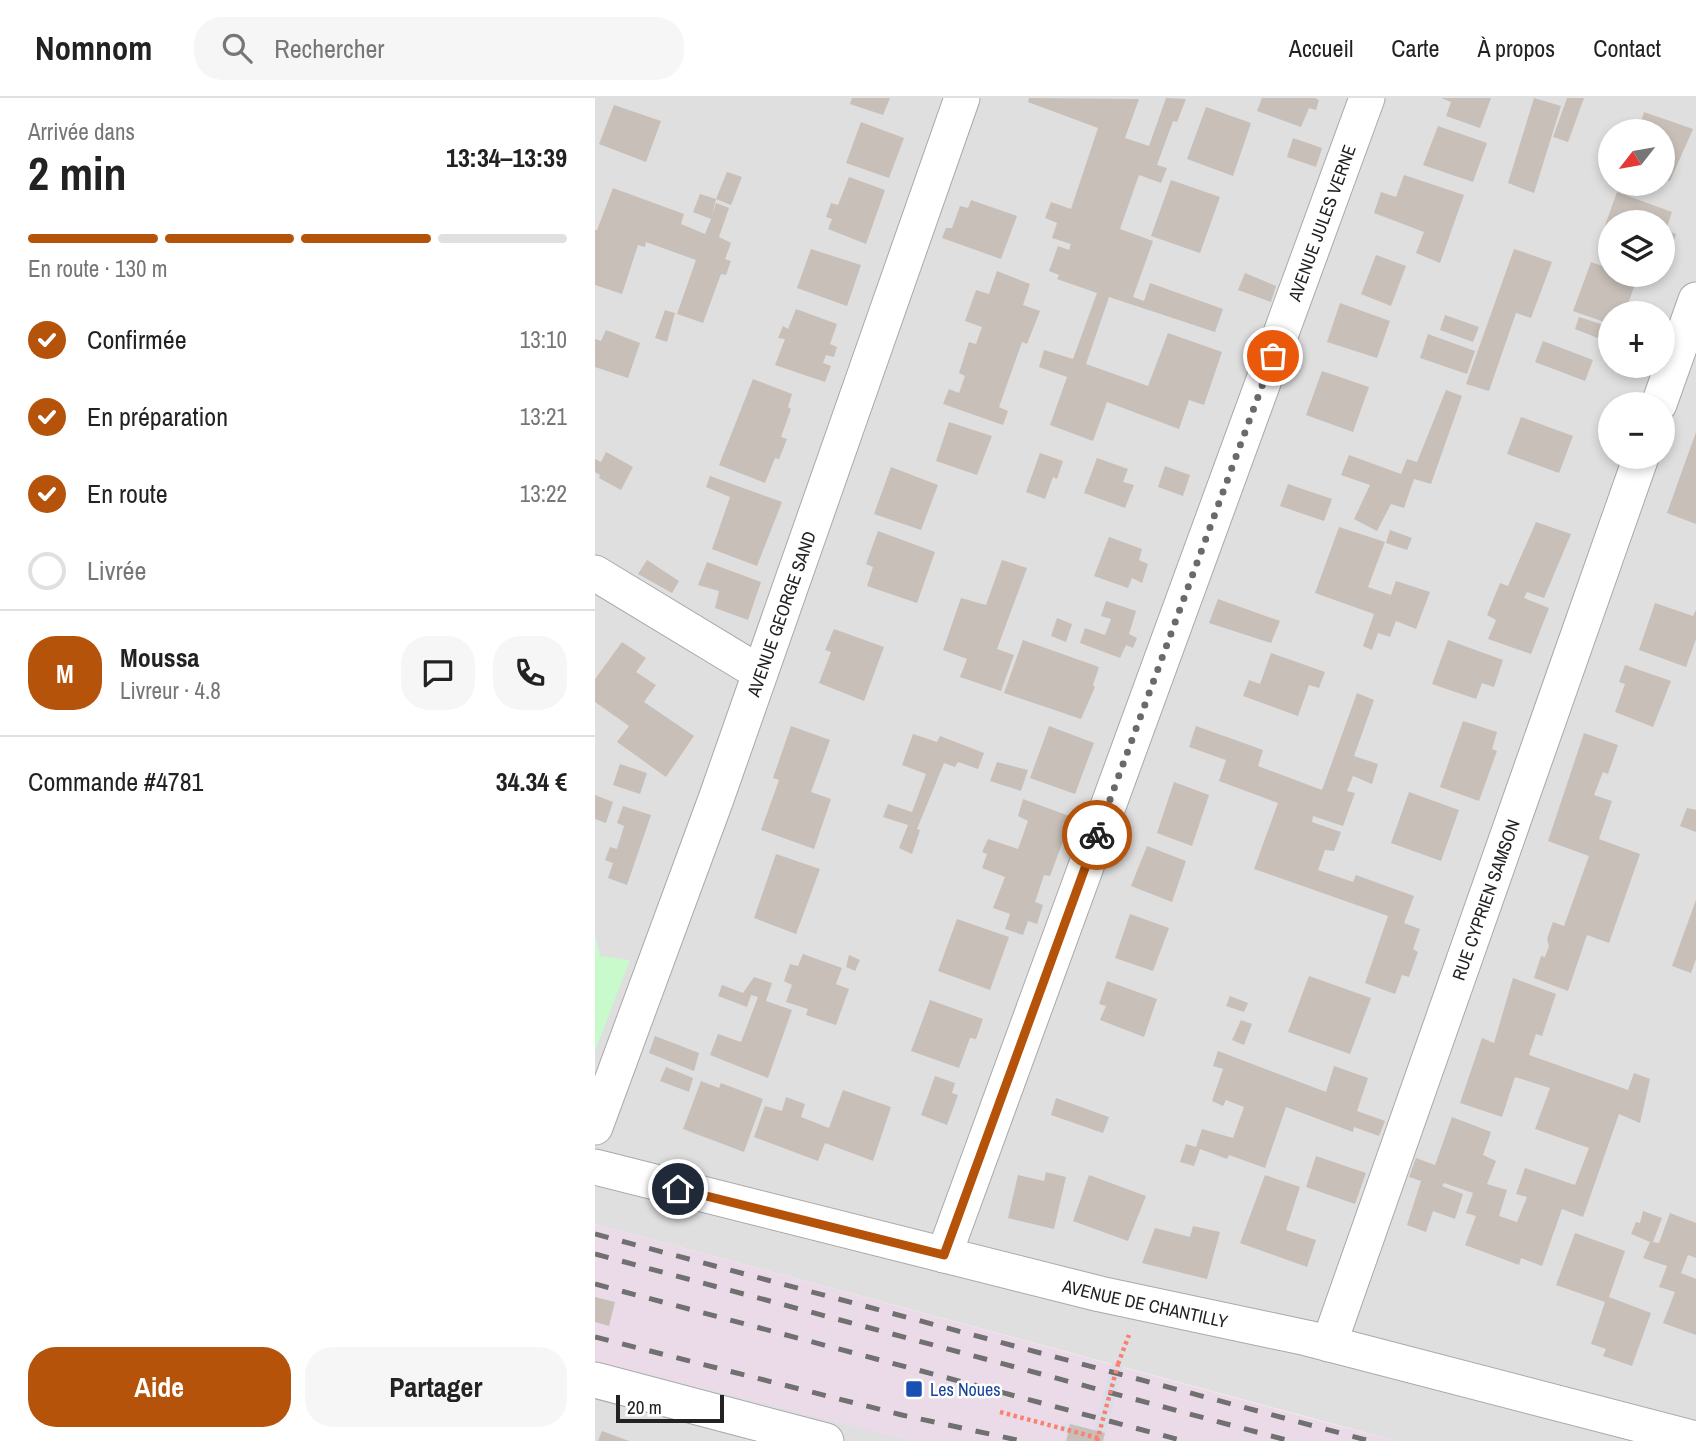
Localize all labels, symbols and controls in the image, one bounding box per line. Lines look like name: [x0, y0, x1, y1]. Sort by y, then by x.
search box: [194, 17, 684, 80]
text: Nomnom: [35, 26, 152, 70]
icon: search: [218, 29, 256, 67]
text: Rechercher: [274, 31, 384, 66]
text: Accueil: [1289, 32, 1353, 64]
text: Carte: [1391, 32, 1439, 64]
text: À propos: [1477, 32, 1555, 64]
text: Contact: [1593, 32, 1661, 64]
text: Arrivée dans: [28, 116, 135, 147]
north arrow: [1598, 119, 1675, 196]
map controls: [1598, 119, 1675, 469]
text: 13:34–13:39: [446, 140, 567, 175]
street label: AVENUE JULES VERNE: [1281, 141, 1361, 305]
text: 2 min: [28, 142, 127, 204]
button: layers: [1598, 210, 1675, 287]
text: En route · 130 m: [28, 253, 167, 284]
button: +: [1598, 301, 1675, 378]
icon: check: [28, 321, 66, 359]
text: Confirmée: [87, 322, 187, 357]
text: 13:10: [520, 324, 567, 355]
pin: [1243, 326, 1303, 386]
icon: bag: [1254, 337, 1292, 375]
button: −: [1598, 392, 1675, 469]
icon: check: [28, 398, 66, 436]
text: En préparation: [87, 399, 228, 434]
text: 13:21: [520, 401, 567, 432]
icon: check: [28, 475, 66, 513]
text: En route: [87, 476, 168, 511]
text: 13:22: [520, 478, 567, 509]
street label: AVENUE GEORGE SAND: [740, 528, 822, 701]
text: Livrée: [87, 553, 146, 588]
button: chat: [401, 636, 475, 710]
button: phone: [493, 636, 567, 710]
text: Moussa: [120, 640, 199, 675]
text: M: [56, 656, 74, 691]
text: Livreur · 4.8: [120, 675, 221, 706]
text: Commande #4781: [28, 764, 203, 799]
text: 34.34 €: [496, 764, 567, 799]
courier: [1062, 800, 1132, 870]
icon: bike: [1078, 816, 1116, 854]
street label: RUE CYPRIEN SAMSON: [1445, 816, 1525, 984]
pin: [648, 1159, 708, 1219]
icon: home: [659, 1170, 697, 1208]
street label: AVENUE DE CHANTILLY: [1059, 1272, 1230, 1333]
button: Aide: [28, 1347, 291, 1427]
button: Partager: [305, 1347, 567, 1427]
place label: Les Noues: [930, 1377, 1001, 1402]
marker: Les Noues: [904, 1379, 924, 1399]
scale bar: [616, 1392, 725, 1424]
text: 20 m: [627, 1394, 662, 1420]

